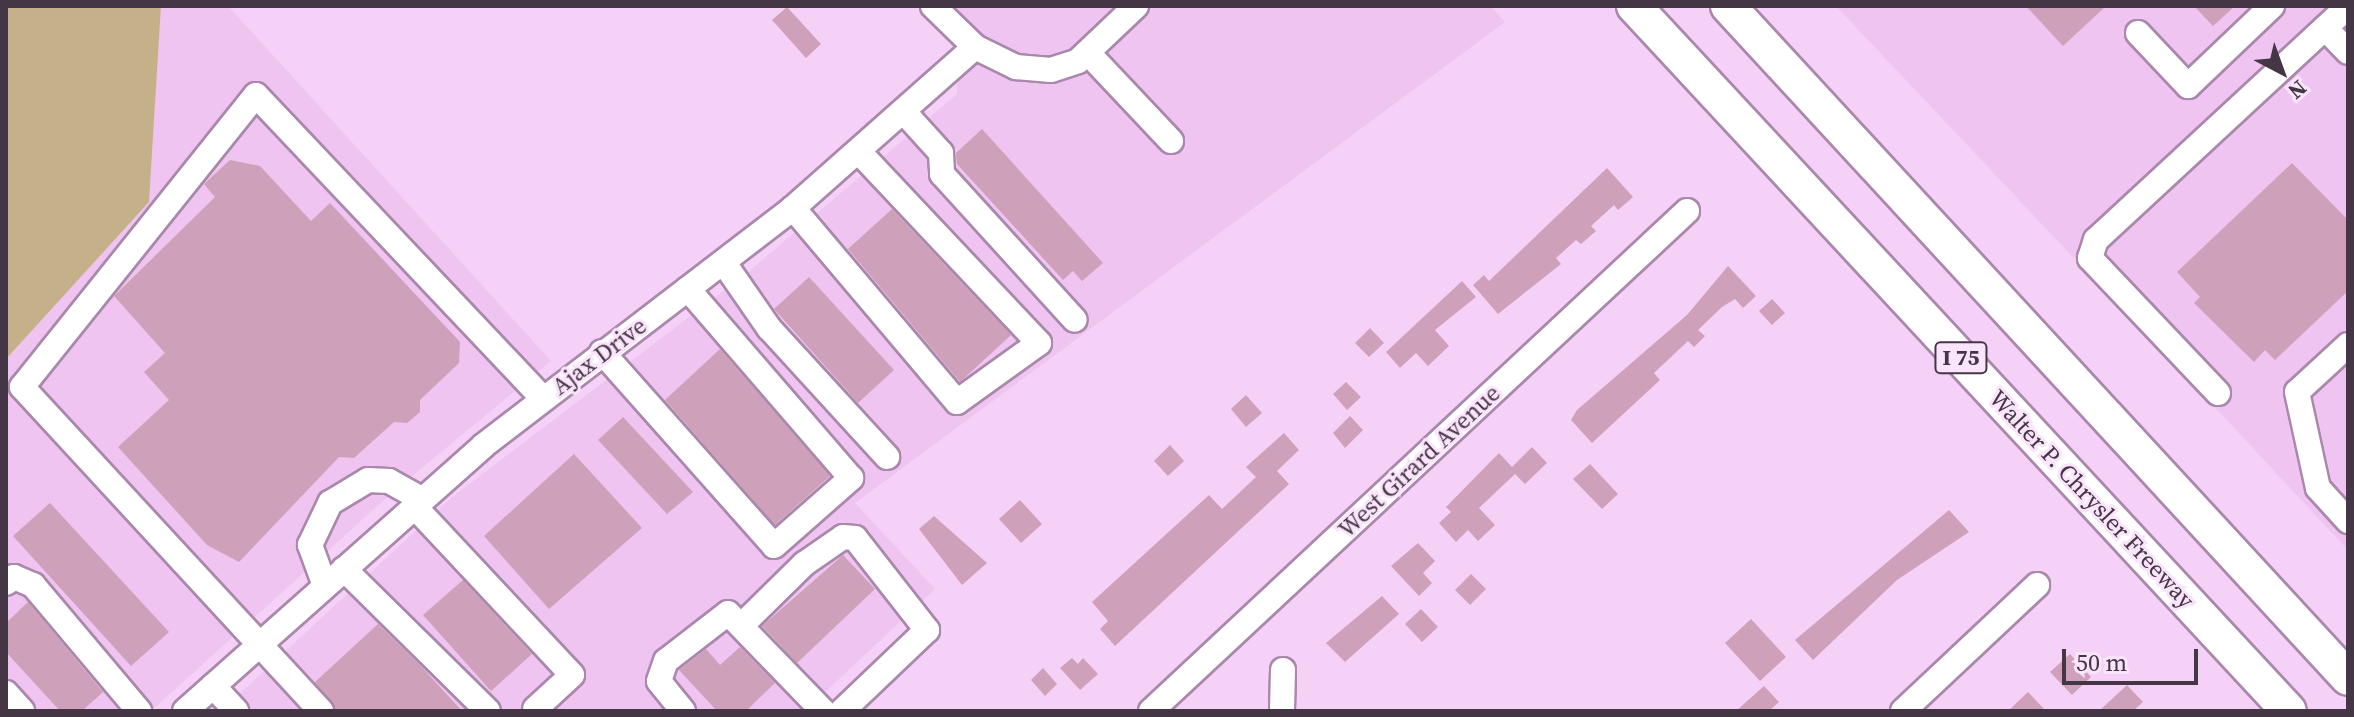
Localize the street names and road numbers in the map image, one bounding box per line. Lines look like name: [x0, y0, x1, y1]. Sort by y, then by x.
street label: Ajax Drive: [546, 311, 652, 401]
road number: I 75: [1933, 340, 1989, 376]
street label: West Girard Avenue: [1332, 379, 1506, 543]
street label: Walter P. Chrysler Freeway: [1983, 384, 2201, 614]

